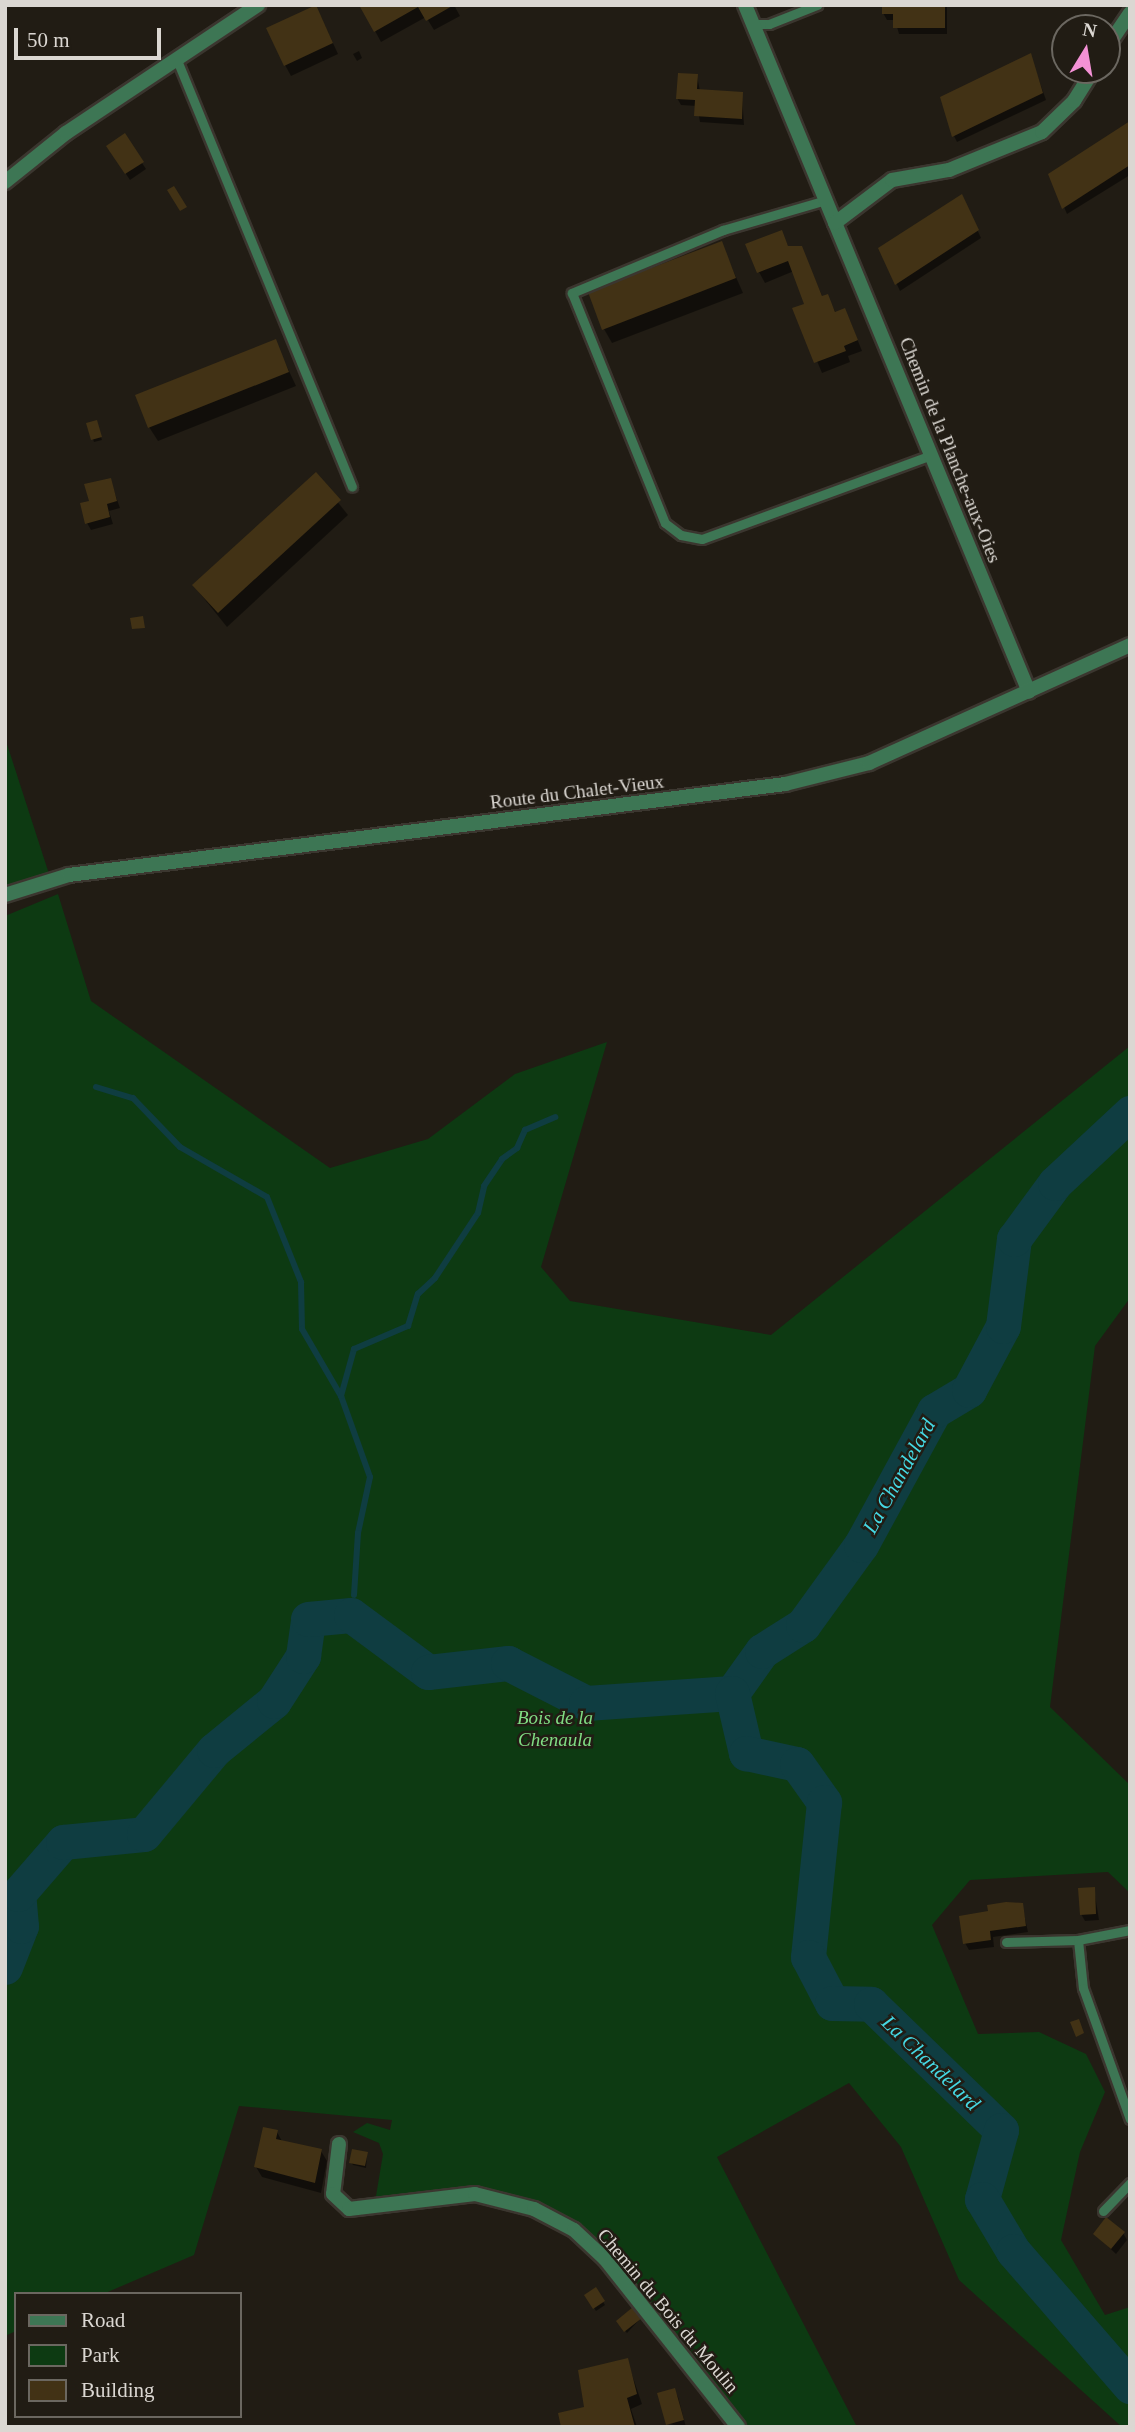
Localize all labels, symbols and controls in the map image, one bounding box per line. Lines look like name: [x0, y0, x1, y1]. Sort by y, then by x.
scale bar: [18, 14, 164, 58]
north arrow: [1051, 14, 1121, 84]
text: N: [1081, 18, 1098, 41]
text: 50 m: [27, 28, 70, 52]
street label: Chemin de la Planche-aux-Oies: [894, 334, 1006, 566]
street label: Route du Chalet-Vieux: [489, 770, 665, 814]
water label: La Chandelard: [857, 1414, 941, 1538]
park label: Bois de la Chenaula: [517, 1707, 593, 1751]
water label: La Chandelard: [877, 2010, 985, 2116]
street label: Chemin du Bois du Moulin: [592, 2224, 744, 2398]
legend: [14, 2292, 242, 2418]
text: Road: [81, 2308, 125, 2332]
text: Park: [81, 2343, 120, 2367]
text: Building: [81, 2378, 155, 2402]

